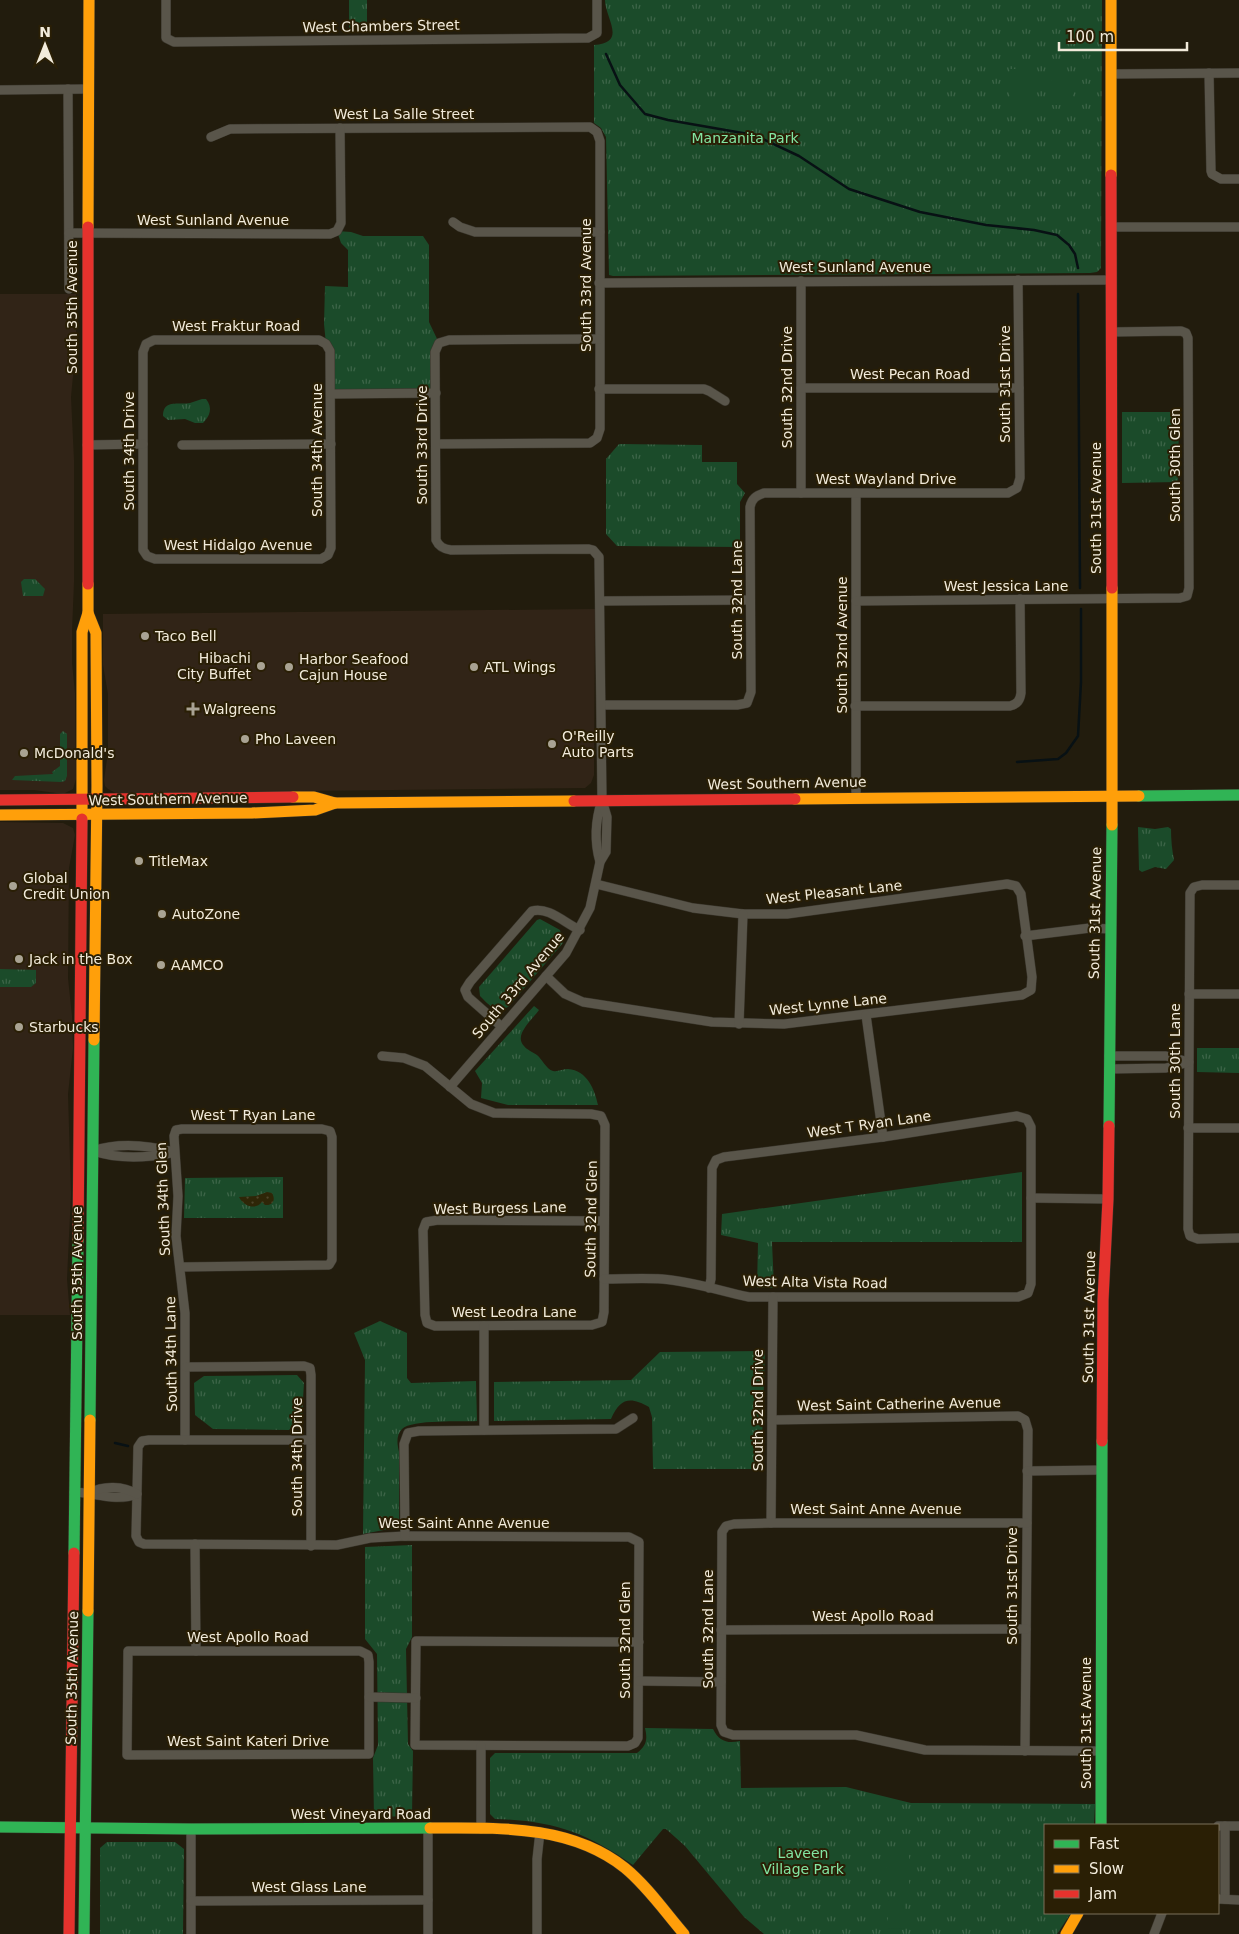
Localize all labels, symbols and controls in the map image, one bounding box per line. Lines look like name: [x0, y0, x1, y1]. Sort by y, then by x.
street label: West Chambers Street: [302, 17, 460, 35]
north arrow: [20, 20, 70, 70]
scale bar: [1059, 20, 1186, 52]
text: N: [39, 24, 51, 40]
text: 100 m: [1066, 28, 1114, 46]
street label: West La Salle Street: [334, 106, 475, 122]
park label: Manzanita Park: [692, 130, 799, 146]
street label: West Sunland Avenue: [137, 212, 289, 228]
street label: South 33rd Avenue: [578, 218, 594, 352]
street label: South 35th Avenue: [64, 240, 80, 374]
street label: West Sunland Avenue: [779, 259, 931, 275]
street label: West Fraktur Road: [172, 318, 300, 334]
street label: South 31st Drive: [997, 325, 1013, 443]
street label: South 32nd Drive: [779, 326, 795, 448]
street label: West Pecan Road: [850, 366, 970, 382]
street label: South 34th Avenue: [309, 383, 325, 517]
street label: South 33rd Drive: [414, 385, 430, 505]
street label: South 34th Drive: [121, 391, 137, 511]
street label: South 30th Glen: [1167, 408, 1183, 522]
street label: South 31st Avenue: [1088, 442, 1104, 574]
street label: West Wayland Drive: [816, 471, 956, 487]
street label: West Hidalgo Avenue: [164, 537, 312, 553]
street label: South 32nd Lane: [729, 540, 745, 660]
street label: South 32nd Avenue: [834, 576, 850, 714]
street label: West Jessica Lane: [944, 578, 1068, 594]
place label: Taco Bell: [154, 628, 217, 644]
marker: Taco Bell: [139, 630, 151, 642]
place label: Hibachi City Buffet: [177, 650, 252, 682]
place label: Harbor Seafood Cajun House: [299, 651, 409, 683]
place label: ATL Wings: [484, 659, 556, 675]
marker: Hibachi City Buffet: [255, 660, 267, 672]
marker: Harbor Seafood Cajun House: [283, 661, 295, 673]
marker: ATL Wings: [468, 661, 480, 673]
place label: Walgreens: [203, 701, 276, 717]
marker: Walgreens: [187, 703, 199, 715]
place label: O'Reilly Auto Parts: [562, 728, 634, 760]
place label: Pho Laveen: [255, 731, 336, 747]
marker: Pho Laveen: [239, 733, 251, 745]
marker: O'Reilly Auto Parts: [546, 738, 558, 750]
place label: McDonald's: [34, 745, 115, 761]
marker: McDonald's: [18, 747, 30, 759]
street label: West Southern Avenue: [707, 774, 867, 792]
street label: West Southern Avenue: [88, 790, 248, 808]
street label: South 31st Avenue: [1086, 847, 1104, 979]
place label: TitleMax: [148, 853, 208, 869]
marker: TitleMax: [133, 855, 145, 867]
place label: Global Credit Union: [23, 870, 110, 902]
street label: West Pleasant Lane: [765, 877, 903, 907]
marker: Global Credit Union: [7, 880, 19, 892]
place label: AutoZone: [172, 906, 240, 922]
marker: AutoZone: [156, 908, 168, 920]
street label: South 33rd Avenue: [469, 929, 567, 1041]
place label: Jack in the Box: [28, 951, 133, 967]
marker: Jack in the Box: [13, 953, 25, 965]
place label: AAMCO: [171, 957, 223, 973]
marker: AAMCO: [155, 959, 167, 971]
street label: West Lynne Lane: [768, 990, 888, 1018]
street label: South 30th Lane: [1167, 1003, 1183, 1119]
place label: Starbucks: [29, 1019, 99, 1035]
marker: Starbucks: [13, 1021, 25, 1033]
street label: West T Ryan Lane: [191, 1107, 315, 1123]
street label: West T Ryan Lane: [806, 1107, 932, 1141]
street label: South 34th Glen: [153, 1142, 173, 1256]
street label: South 32nd Glen: [582, 1160, 600, 1278]
street label: West Burgess Lane: [433, 1199, 567, 1217]
street label: South 35th Avenue: [69, 1206, 85, 1340]
street label: South 31st Avenue: [1080, 1251, 1098, 1383]
street label: West Alta Vista Road: [742, 1273, 888, 1291]
street label: South 34th Lane: [162, 1296, 180, 1412]
street label: West Leodra Lane: [451, 1304, 577, 1320]
street label: South 32nd Drive: [750, 1349, 766, 1471]
street label: West Saint Catherine Avenue: [797, 1394, 1001, 1414]
street label: South 34th Drive: [289, 1397, 305, 1517]
street label: West Saint Anne Avenue: [790, 1501, 962, 1517]
street label: West Saint Anne Avenue: [378, 1515, 550, 1531]
street label: South 31st Drive: [1004, 1527, 1020, 1645]
street label: South 32nd Lane: [700, 1569, 716, 1689]
street label: South 32nd Glen: [617, 1581, 633, 1699]
street label: West Apollo Road: [812, 1608, 934, 1624]
street label: South 35th Avenue: [63, 1611, 81, 1745]
street label: West Apollo Road: [187, 1629, 309, 1645]
street label: South 31st Avenue: [1078, 1657, 1094, 1789]
street label: West Saint Kateri Drive: [167, 1733, 329, 1749]
street label: West Vineyard Road: [291, 1806, 431, 1822]
legend: [1044, 1824, 1219, 1914]
text: Fast: [1089, 1835, 1119, 1853]
park label: Laveen Village Park: [762, 1845, 845, 1877]
text: Slow: [1089, 1860, 1124, 1878]
street label: West Glass Lane: [251, 1879, 367, 1895]
text: Jam: [1088, 1885, 1117, 1903]

